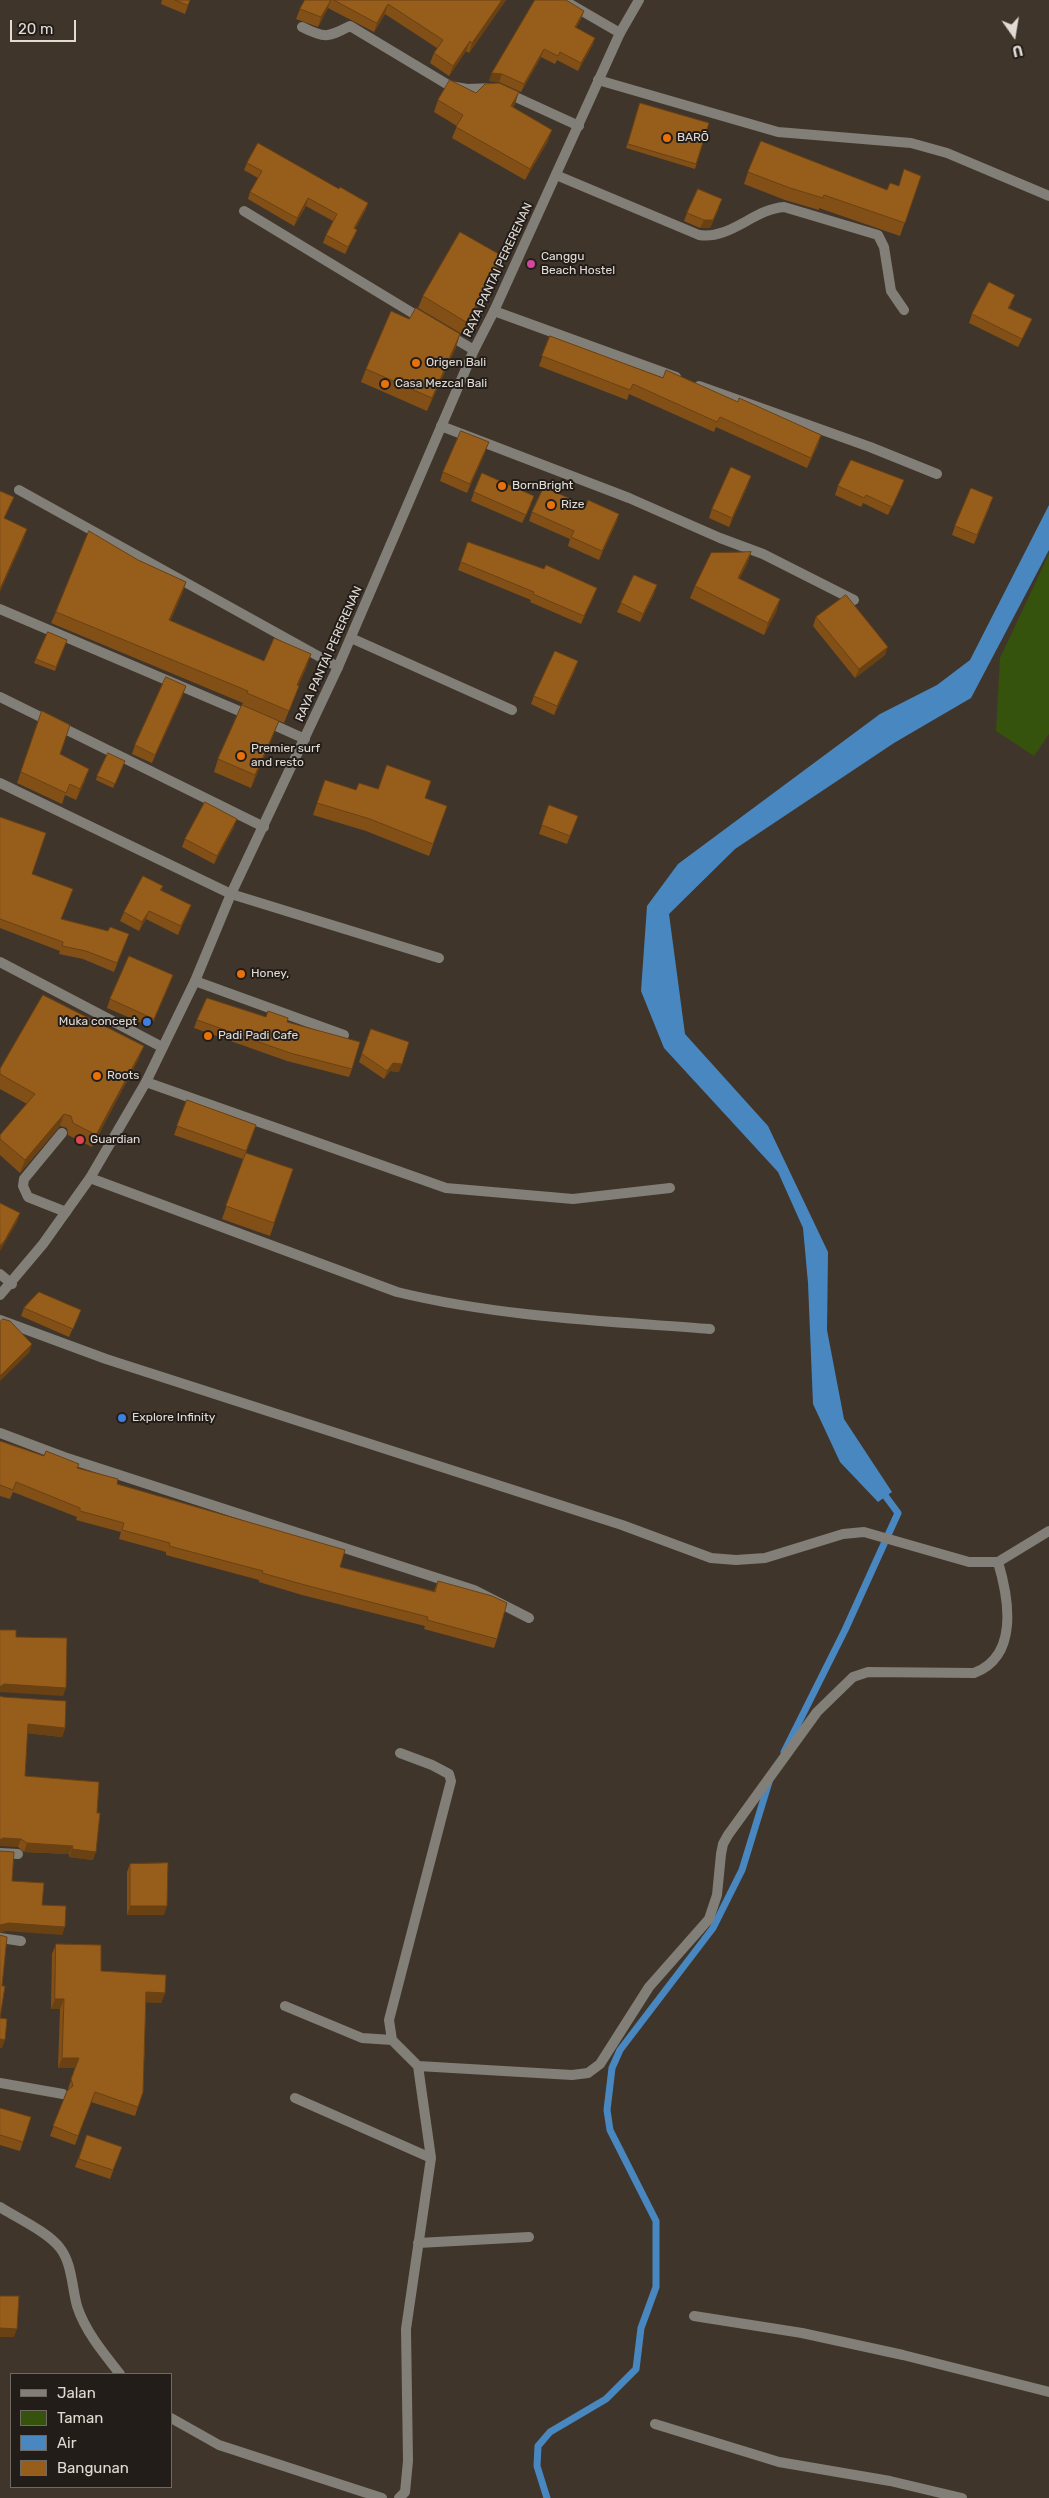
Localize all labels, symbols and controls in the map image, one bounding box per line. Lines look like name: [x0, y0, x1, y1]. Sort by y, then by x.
scale bar: [12, 10, 79, 42]
north arrow: [989, 10, 1039, 60]
text: 20 m: [18, 20, 53, 38]
text: U: [1011, 41, 1024, 60]
place label: BARŌ: [677, 131, 709, 145]
marker: BARŌ: [661, 132, 673, 144]
street label: RAYA PANTAI PERERENAN: [460, 200, 536, 340]
place label: Canggu Beach Hostel: [541, 250, 615, 278]
marker: Canggu Beach Hostel: [525, 258, 537, 270]
place label: Origen Bali: [426, 356, 486, 370]
marker: Origen Bali: [410, 357, 422, 369]
place label: Casa Mezcal Bali: [395, 377, 487, 391]
marker: Casa Mezcal Bali: [379, 378, 391, 390]
place label: BornBright: [512, 479, 573, 493]
marker: BornBright: [496, 480, 508, 492]
place label: Rize: [561, 498, 585, 512]
marker: Rize: [545, 499, 557, 511]
street label: RAYA PANTAI PERERENAN: [293, 584, 365, 724]
place label: Premier surf and resto: [251, 742, 320, 770]
marker: Premier surf and resto: [235, 750, 247, 762]
place label: Honey,: [251, 967, 289, 981]
marker: Honey,: [235, 968, 247, 980]
place label: Muka concept: [59, 1015, 137, 1029]
marker: Muka concept: [141, 1016, 153, 1028]
place label: Padi Padi Cafe: [218, 1029, 298, 1043]
marker: Padi Padi Cafe: [202, 1030, 214, 1042]
place label: Roots: [107, 1069, 139, 1083]
marker: Roots: [91, 1070, 103, 1082]
place label: Guardian: [90, 1133, 140, 1147]
marker: Guardian: [74, 1134, 86, 1146]
place label: Explore Infinity: [132, 1411, 215, 1425]
marker: Explore Infinity: [116, 1412, 128, 1424]
legend: [10, 2373, 172, 2488]
text: Jalan: [57, 2384, 96, 2402]
text: Taman: [57, 2409, 103, 2427]
text: Air: [57, 2434, 76, 2452]
text: Bangunan: [57, 2459, 129, 2477]

